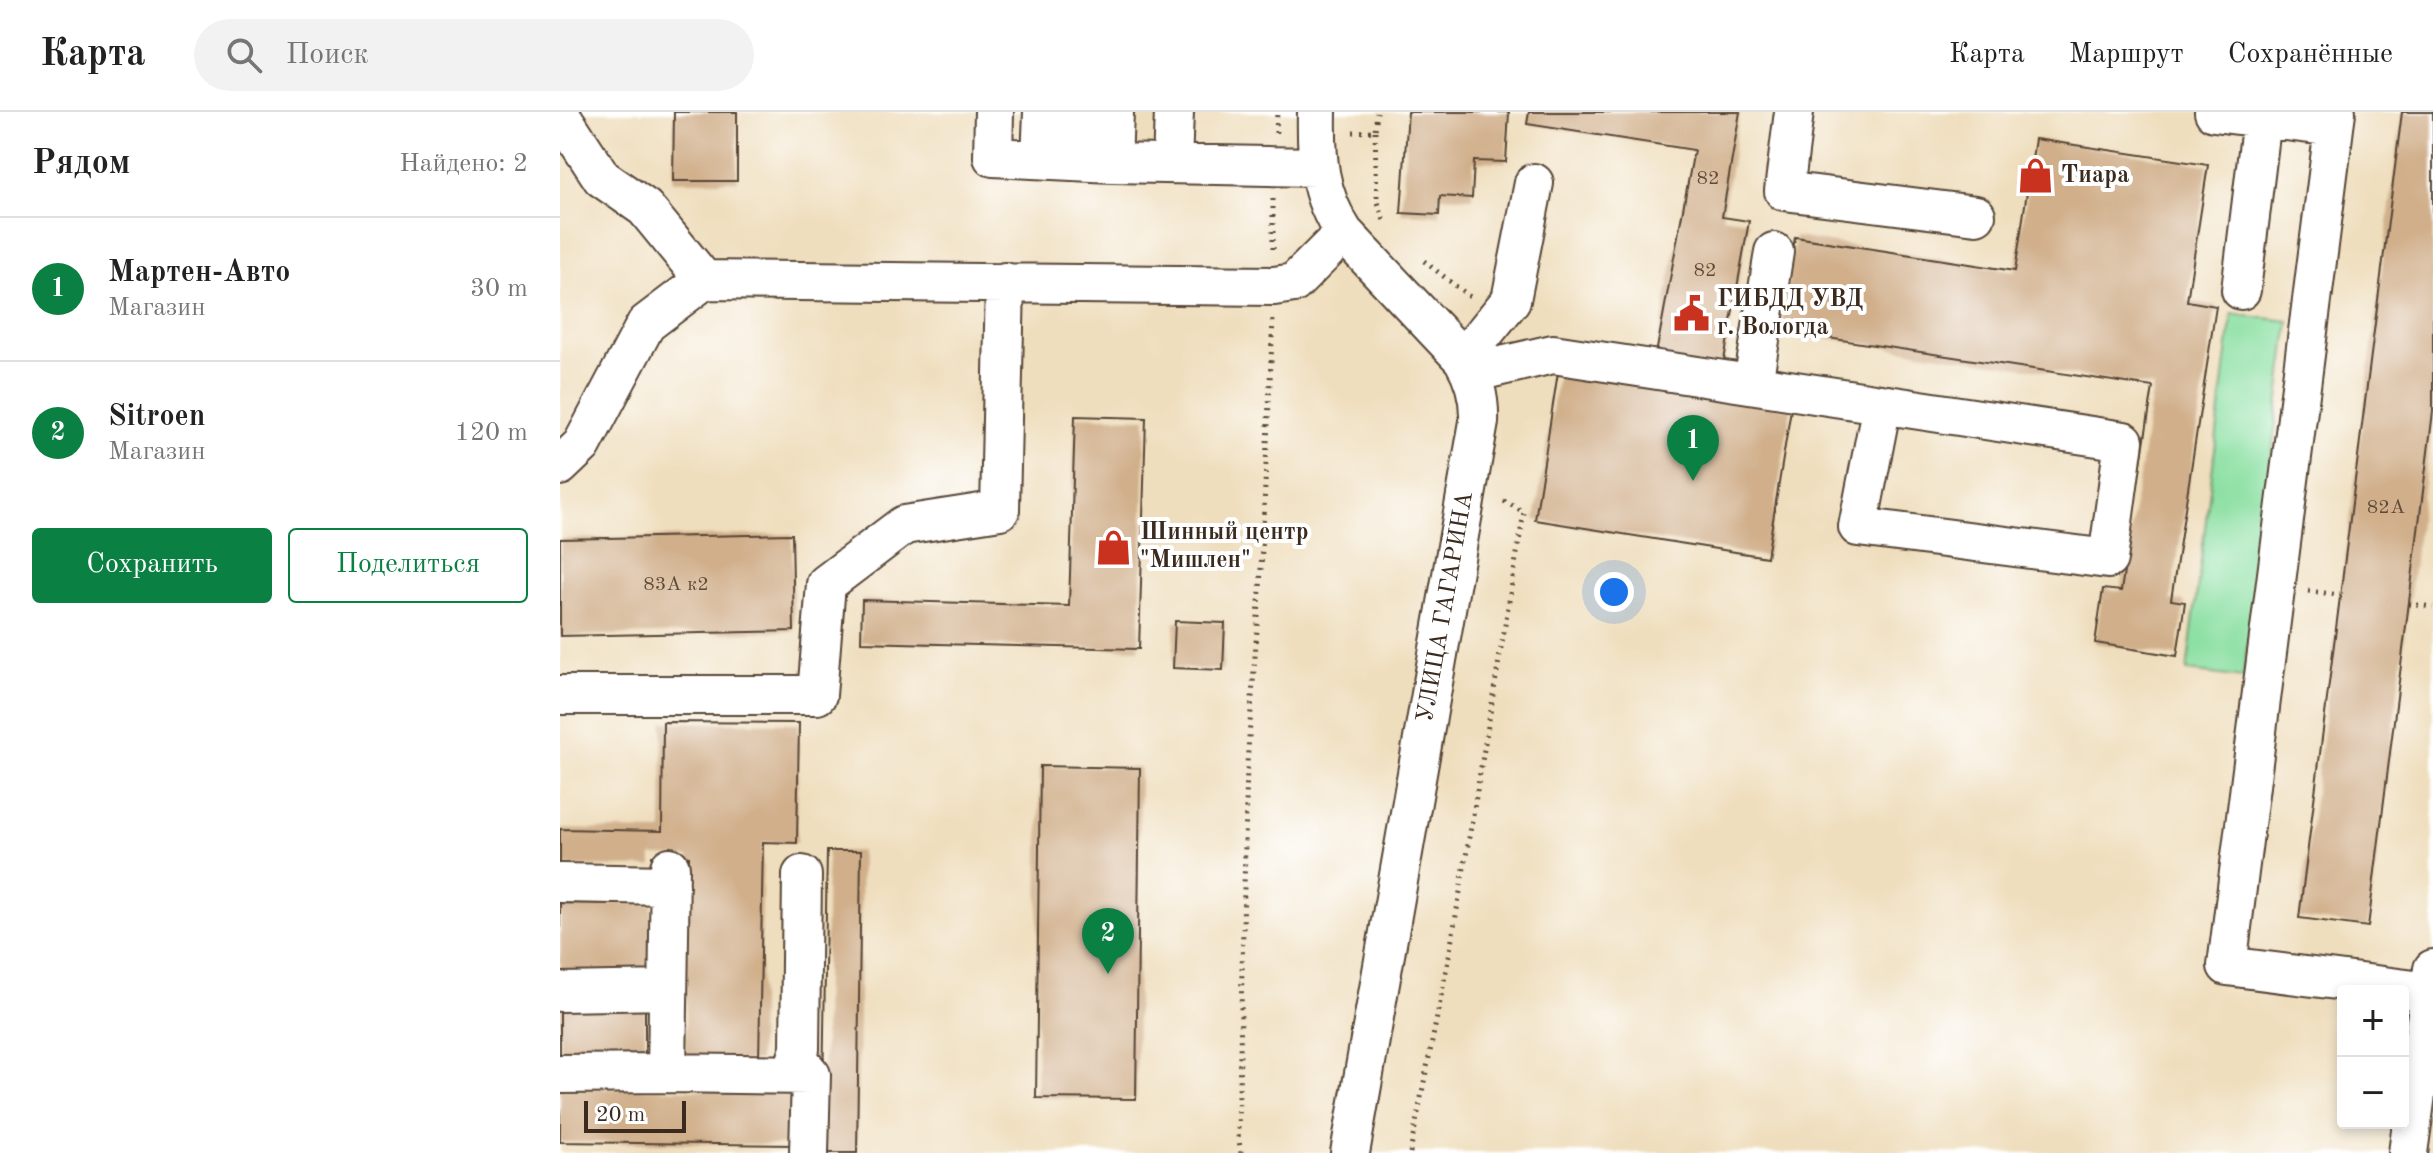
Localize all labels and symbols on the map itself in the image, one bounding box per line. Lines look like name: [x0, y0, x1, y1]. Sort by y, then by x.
shop icon: Тиара: [2016, 157, 2054, 195]
place label: Тиара: [2061, 164, 2129, 188]
house number: 82: [1696, 169, 1720, 189]
house number: 82: [1693, 261, 1717, 281]
place label: ГИБДД УВД г. Вологда: [1717, 288, 1863, 340]
public building icon: ГИБДД УВД г. Вологда: [1672, 295, 1710, 333]
pin: 1: [1667, 415, 1719, 481]
street label: УЛИЦА ГАГАРИНА: [1414, 490, 1478, 724]
house number: 82А: [2367, 498, 2405, 518]
place label: Шинный центр "Мишлен": [1140, 521, 1309, 573]
shop icon: Шинный центр "Мишлен": [1095, 528, 1133, 566]
your location: [1594, 572, 1634, 612]
house number: 83А к2: [643, 575, 709, 595]
pin: 2: [1082, 908, 1134, 974]
scale bar: [584, 1097, 686, 1133]

